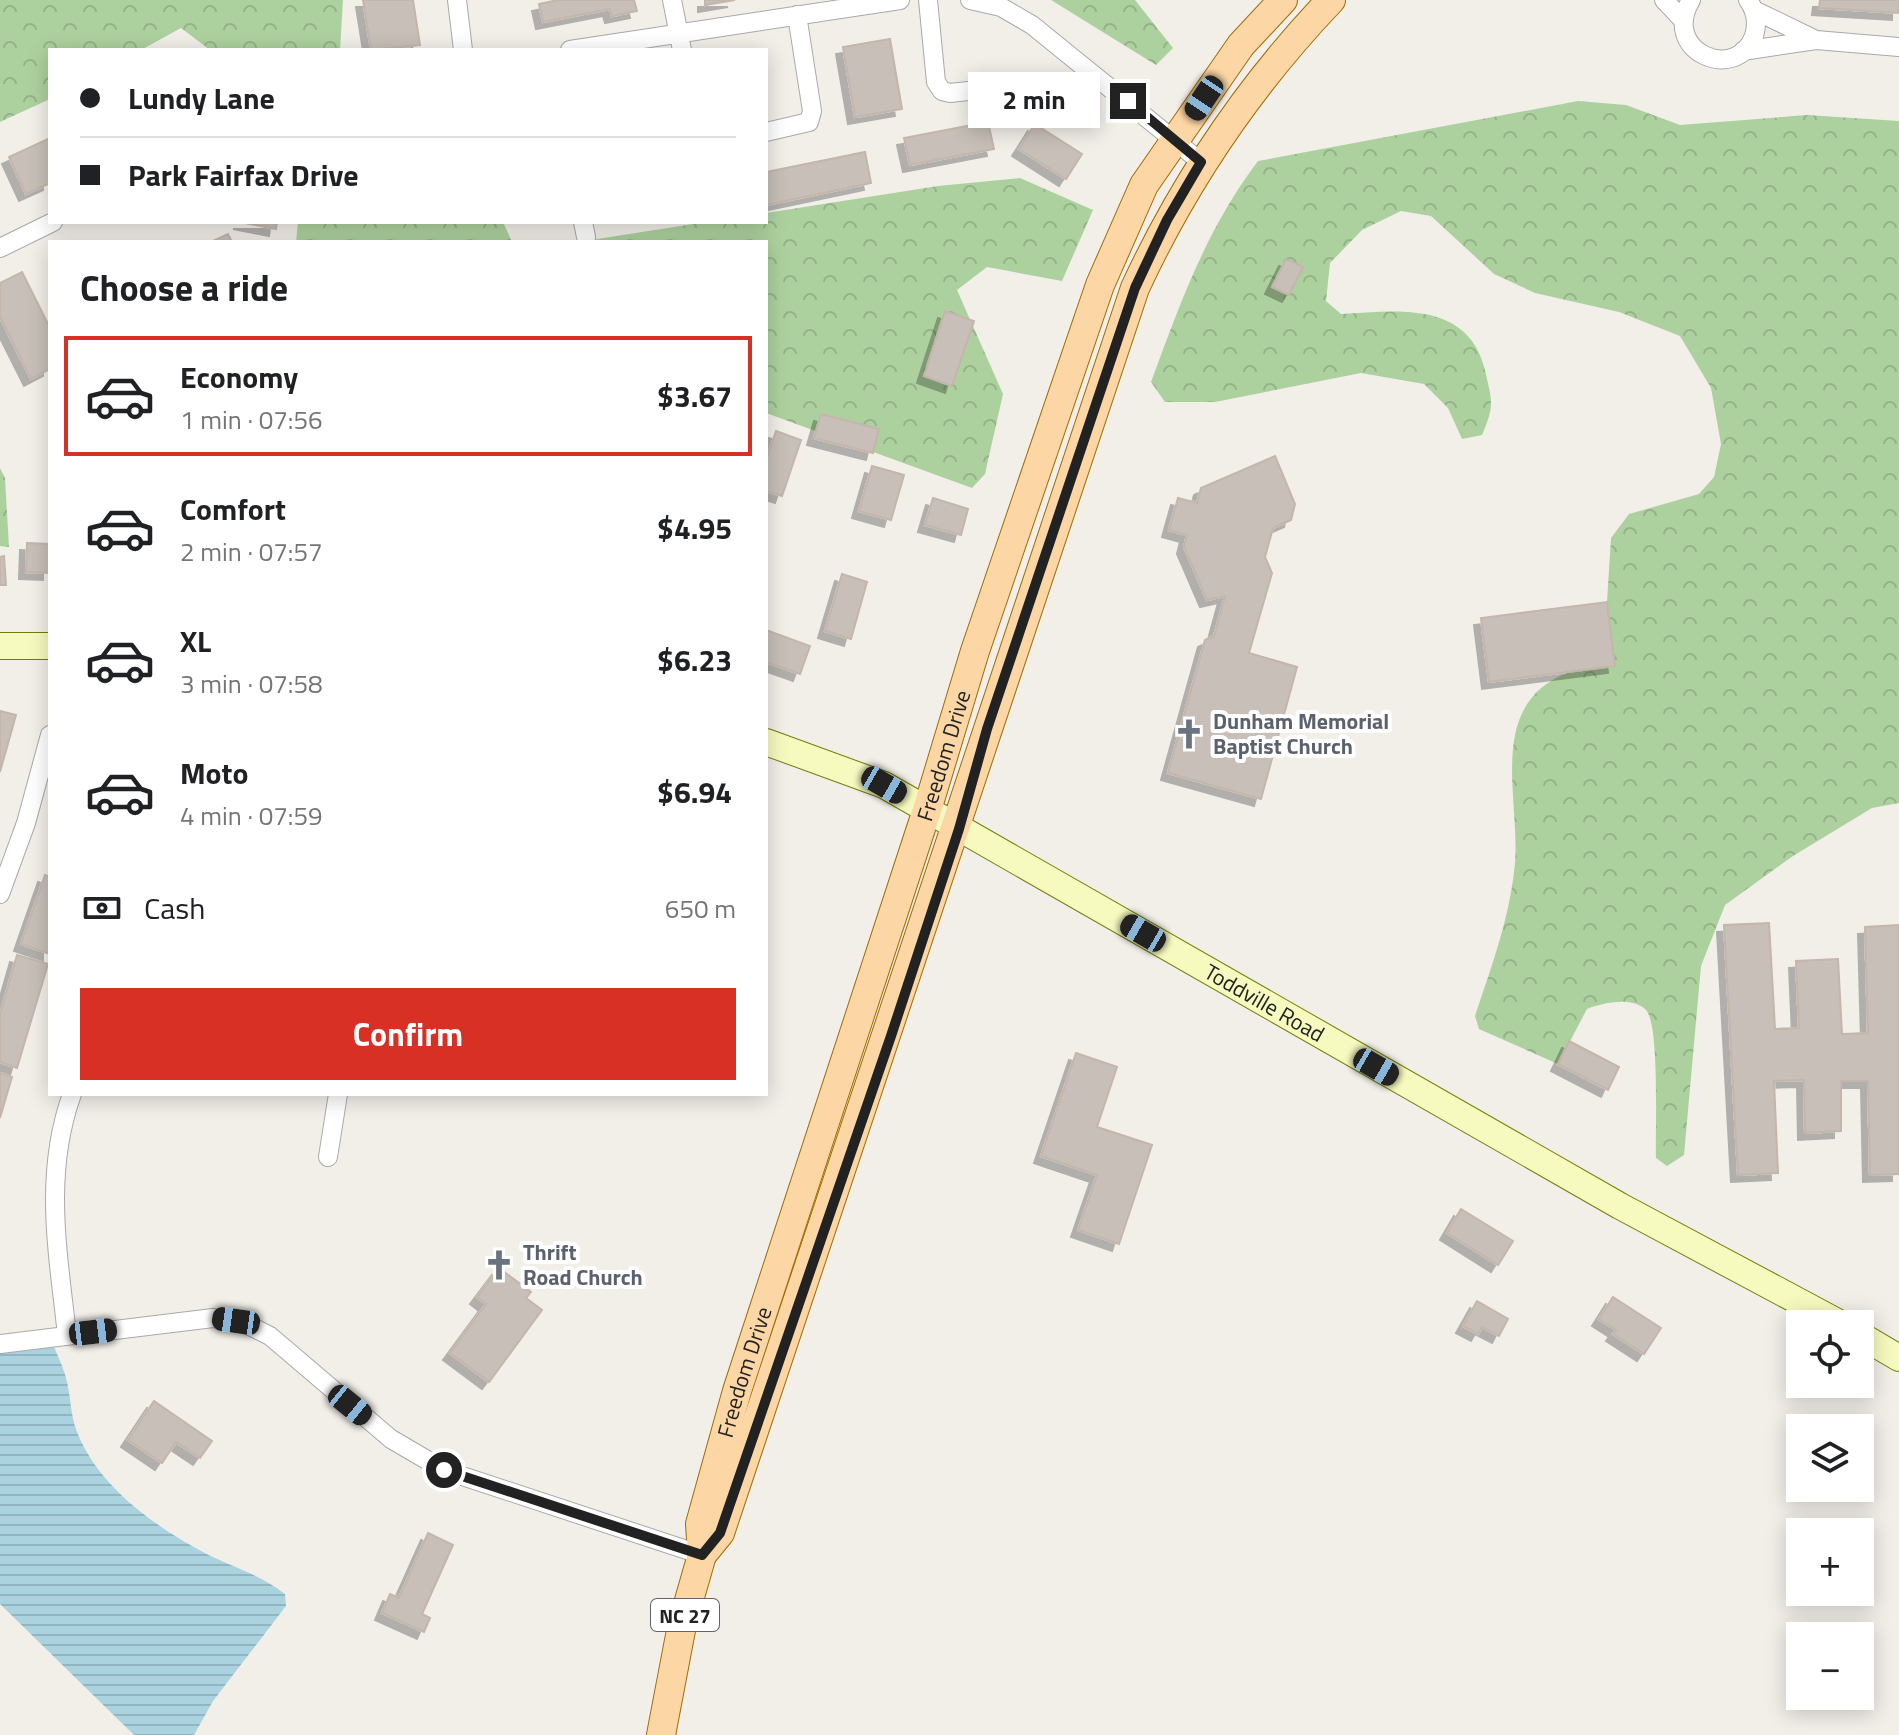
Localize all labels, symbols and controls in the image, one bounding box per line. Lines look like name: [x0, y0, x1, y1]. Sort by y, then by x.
car: [1181, 71, 1227, 125]
callout: 2 min: [968, 73, 1100, 129]
text: Lundy Lane: [128, 75, 275, 121]
text: 2 min: [1002, 80, 1066, 119]
route end: [1110, 83, 1146, 119]
text: Park Fairfax Drive: [128, 152, 359, 198]
text: Choose a ride: [80, 260, 288, 315]
text: Economy: [180, 354, 298, 400]
icon: car: [84, 360, 156, 432]
text: $3.67: [657, 373, 732, 419]
text: 1 min · 07:56: [180, 400, 323, 439]
text: Comfort: [180, 486, 286, 532]
icon: car: [84, 492, 156, 564]
text: $4.95: [657, 505, 732, 551]
text: 2 min · 07:57: [180, 532, 323, 571]
text: XL: [180, 618, 211, 664]
icon: car: [84, 624, 156, 696]
text: $6.23: [657, 637, 732, 683]
text: 3 min · 07:58: [180, 664, 323, 703]
street label: Freedom Drive: [907, 686, 979, 826]
place label: Dunham Memorial Baptist Church: [1213, 704, 1389, 763]
church icon: Dunham Memorial Baptist Church: [1172, 717, 1206, 751]
text: Moto: [180, 750, 248, 796]
icon: car: [84, 756, 156, 828]
car: [857, 763, 911, 807]
text: $6.94: [657, 769, 732, 815]
text: 4 min · 07:59: [180, 796, 323, 835]
text: Cash: [144, 885, 205, 931]
icon: cash: [80, 886, 124, 930]
text: 650 m: [665, 889, 736, 928]
car: [1116, 911, 1170, 955]
street label: Toddville Road: [1198, 955, 1331, 1051]
button: Confirm: [80, 988, 736, 1080]
car: [1349, 1045, 1403, 1089]
place label: Thrift Road Church: [523, 1235, 643, 1294]
church icon: Thrift Road Church: [482, 1248, 516, 1282]
street label: Freedom Drive: [708, 1302, 780, 1441]
car: [211, 1306, 261, 1336]
map controls: [1786, 1310, 1874, 1710]
button: locate: [1786, 1310, 1874, 1398]
car: [68, 1317, 118, 1347]
car: [324, 1381, 376, 1429]
button: layers: [1786, 1414, 1874, 1502]
route start: [426, 1452, 462, 1488]
button: +: [1786, 1518, 1874, 1606]
road number: NC 27: [651, 1599, 719, 1631]
button: −: [1786, 1622, 1874, 1710]

